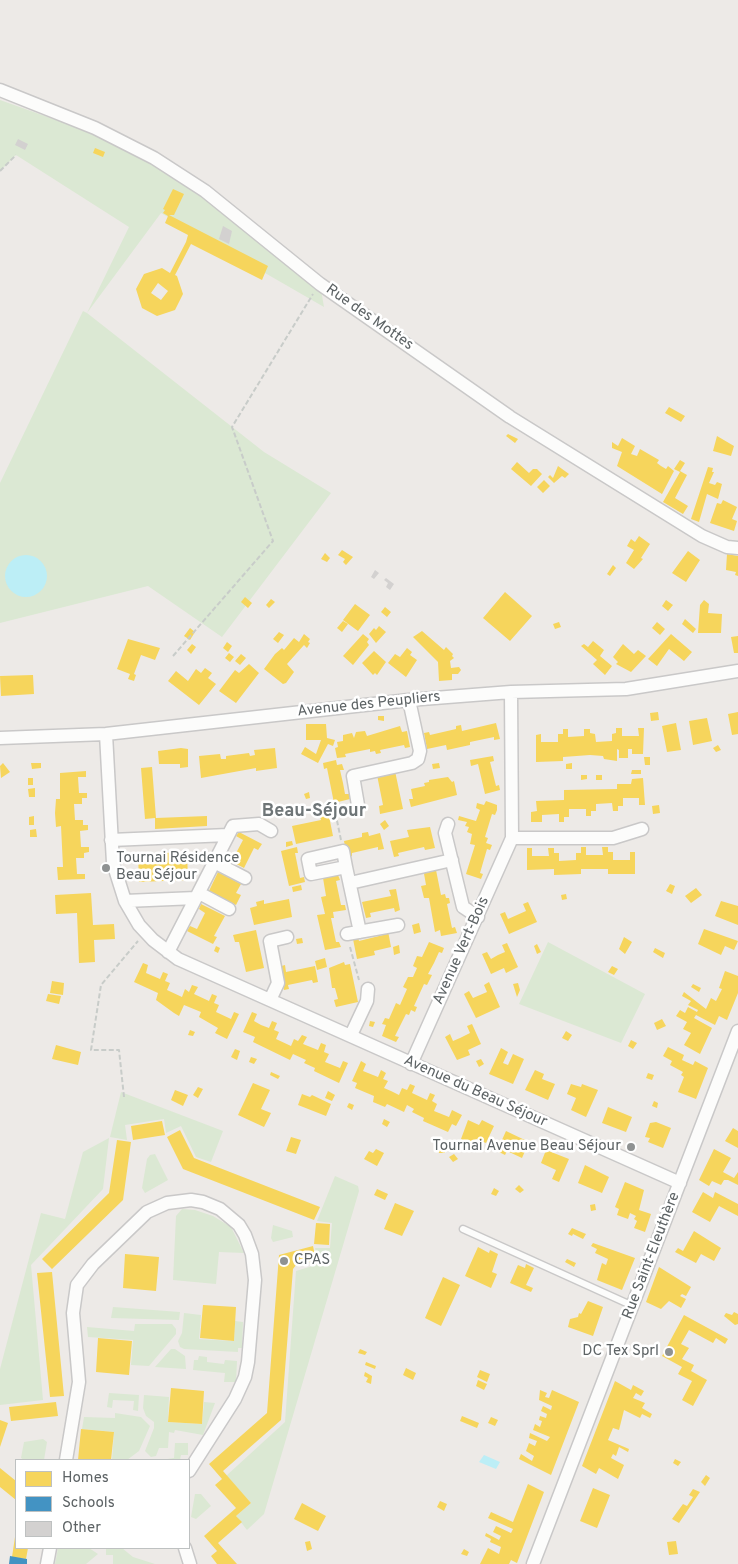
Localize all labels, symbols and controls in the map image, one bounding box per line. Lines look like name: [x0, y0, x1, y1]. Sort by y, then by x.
street label: Rue des Mottes: [322, 281, 416, 355]
street label: Avenue des Peupliers: [297, 689, 441, 721]
district label: Beau-Séjour: [262, 801, 366, 823]
place label: Tournai Résidence Beau Séjour: [116, 850, 239, 885]
marker: Tournai Résidence Beau Séjour: [100, 862, 112, 874]
street label: Avenue Vert-Bois: [430, 894, 494, 1008]
street label: Avenue du Beau Séjour: [400, 1052, 550, 1132]
place label: Tournai Avenue Beau Séjour: [432, 1138, 621, 1156]
marker: Tournai Avenue Beau Séjour: [625, 1141, 637, 1153]
street label: Rue Saint-Eleuthère: [619, 1190, 685, 1322]
place label: CPAS: [294, 1252, 330, 1270]
marker: CPAS: [278, 1255, 290, 1267]
place label: DC Tex Sprl: [582, 1343, 659, 1361]
marker: DC Tex Sprl: [663, 1346, 675, 1358]
legend: [15, 1459, 190, 1549]
text: Homes: [62, 1469, 109, 1488]
text: Schools: [62, 1494, 115, 1513]
text: Other: [62, 1519, 101, 1538]

